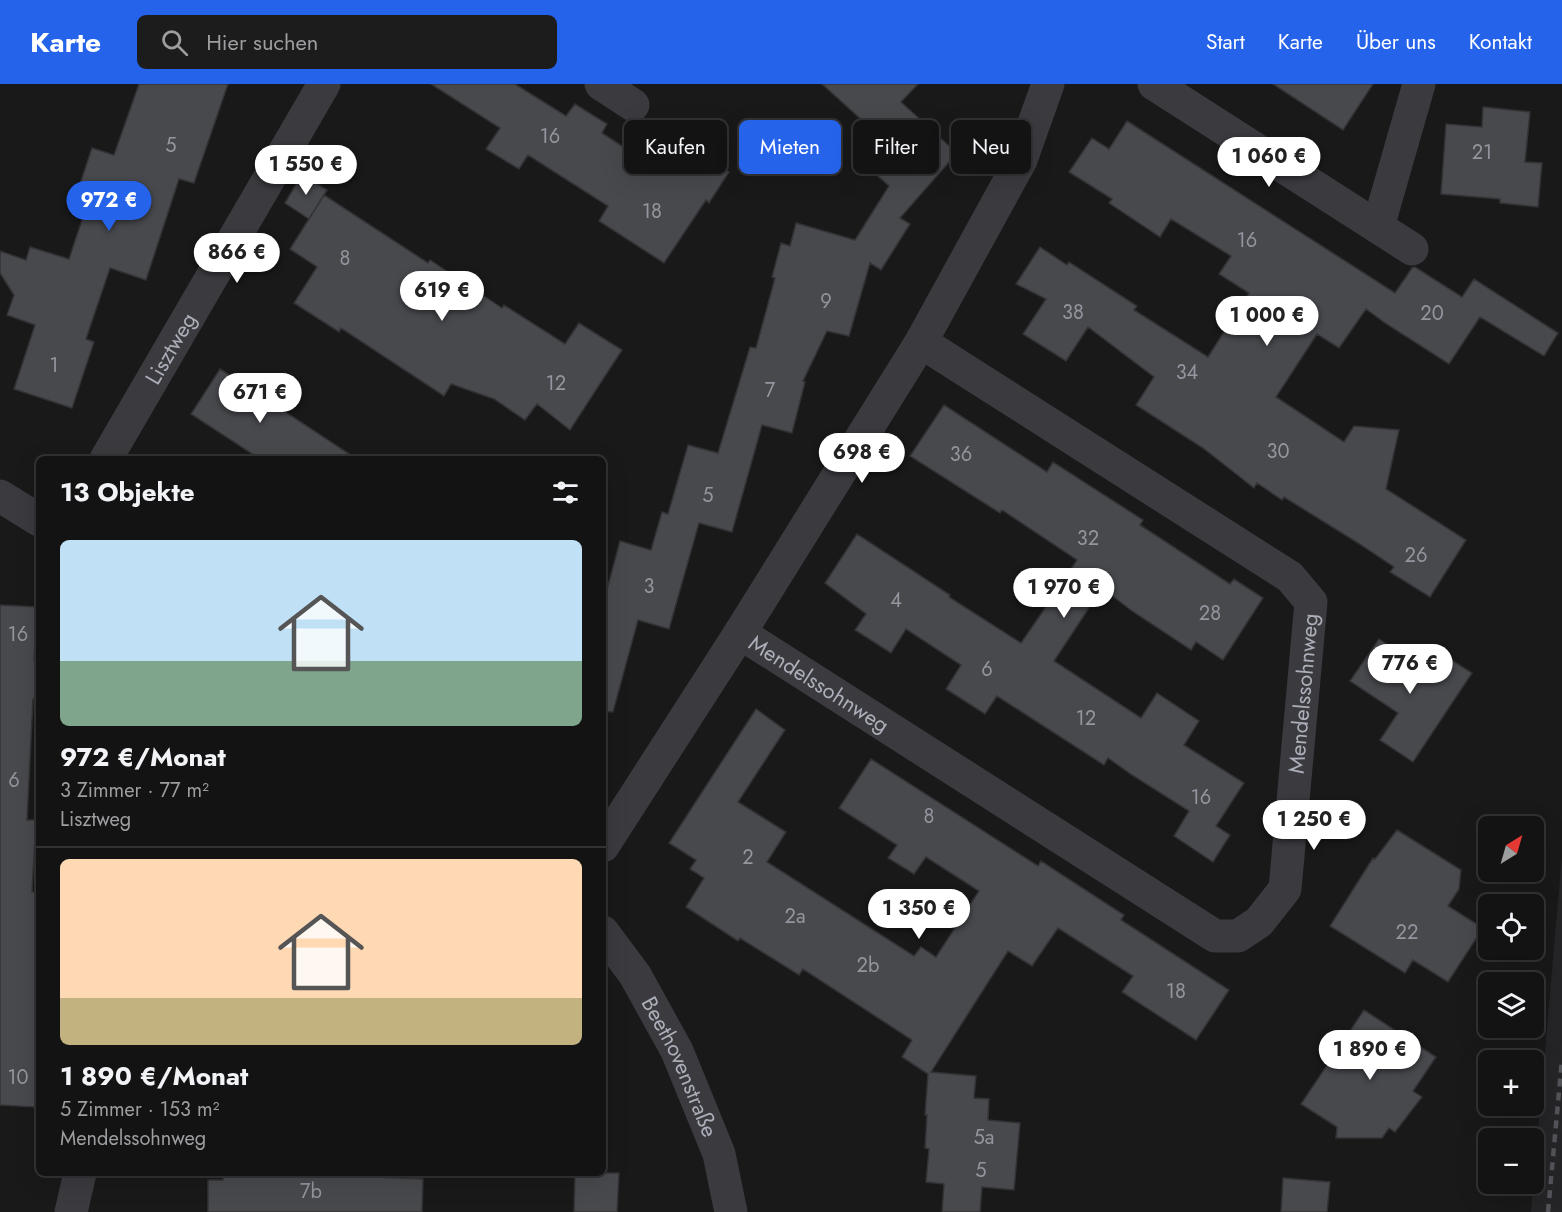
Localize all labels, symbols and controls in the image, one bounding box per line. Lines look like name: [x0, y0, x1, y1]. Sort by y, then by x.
search box: [137, 15, 557, 69]
text: Karte: [30, 22, 101, 63]
icon: search: [158, 26, 191, 59]
text: Hier suchen: [206, 26, 318, 58]
text: Start: [1206, 27, 1245, 57]
text: Karte: [1278, 27, 1323, 57]
text: Über uns: [1356, 27, 1436, 57]
text: Kontakt: [1469, 27, 1532, 57]
chip: Kaufen: [624, 120, 727, 174]
chip: Mieten: [739, 120, 841, 174]
chip: Filter: [853, 120, 939, 174]
chip: Neu: [951, 120, 1031, 174]
house number: 16: [540, 122, 560, 151]
house number: 5: [165, 131, 177, 160]
pin: 1 060 €: [1214, 137, 1324, 188]
house number: 21: [1472, 138, 1492, 167]
text: 1 060 €: [1231, 142, 1307, 171]
pin: 1 550 €: [251, 145, 361, 196]
text: 1 550 €: [269, 150, 343, 179]
pin: 972 €: [67, 181, 151, 232]
text: 972 €: [80, 186, 138, 215]
house number: 18: [642, 197, 662, 226]
house number: 16: [1237, 226, 1257, 255]
pin: 866 €: [195, 233, 279, 284]
text: 866 €: [208, 238, 266, 267]
house number: 8: [340, 244, 350, 273]
pin: 619 €: [400, 271, 484, 322]
text: 619 €: [414, 276, 470, 305]
house number: 9: [820, 287, 832, 316]
pin: 1 000 €: [1212, 296, 1322, 347]
house number: 38: [1062, 298, 1084, 327]
house number: 20: [1420, 299, 1444, 328]
text: 1 000 €: [1230, 301, 1305, 330]
street label: Lisztweg: [137, 306, 204, 390]
house number: 1: [50, 351, 59, 380]
house number: 34: [1176, 358, 1199, 387]
house number: 12: [546, 369, 566, 398]
pin: 671 €: [218, 373, 302, 424]
house number: 7: [765, 376, 776, 405]
text: 671 €: [233, 378, 287, 407]
pin: 698 €: [820, 433, 904, 484]
house number: 30: [1267, 437, 1289, 466]
text: 698 €: [833, 438, 891, 467]
house number: 36: [950, 440, 972, 469]
text: 13 Objekte: [60, 473, 195, 511]
icon: filters: [549, 476, 582, 509]
house number: 5: [702, 481, 714, 510]
house number: 32: [1077, 524, 1099, 553]
house number: 26: [1405, 541, 1427, 570]
pin: 1 970 €: [1009, 568, 1119, 619]
house number: 3: [644, 572, 655, 601]
text: 1 970 €: [1027, 573, 1101, 602]
icon: home: [267, 579, 375, 687]
house number: 4: [890, 586, 902, 615]
house number: 28: [1199, 599, 1221, 628]
street label: Mendelssohnweg: [1280, 612, 1326, 775]
house number: 16: [8, 620, 28, 649]
street label: Mendelssohnweg: [743, 627, 896, 740]
pin: 776 €: [1368, 644, 1452, 695]
text: 776 €: [1382, 649, 1438, 678]
house number: 6: [981, 655, 993, 684]
house number: 12: [1076, 704, 1096, 733]
text: 972 €/Monat: [60, 738, 226, 776]
house number: 6: [8, 766, 20, 795]
text: 3 Zimmer · 77 m²: [60, 776, 209, 805]
house number: 16: [1191, 783, 1211, 812]
pin: 1 250 €: [1259, 800, 1369, 851]
house number: 8: [924, 802, 934, 831]
text: Lisztweg: [60, 805, 131, 834]
text: 1 250 €: [1277, 805, 1351, 834]
north arrow: [1478, 816, 1544, 882]
map controls: [1478, 816, 1544, 1194]
house number: 2: [742, 843, 754, 872]
pin: 1 350 €: [864, 889, 974, 940]
text: 1 350 €: [882, 894, 956, 923]
button: locate: [1478, 894, 1544, 960]
icon: home: [267, 898, 375, 1006]
house number: 2a: [785, 902, 806, 931]
house number: 22: [1396, 918, 1418, 947]
house number: 2b: [857, 951, 879, 980]
button: layers: [1478, 972, 1544, 1038]
house number: 18: [1166, 977, 1186, 1006]
street label: Beethovenstraße: [634, 990, 726, 1142]
pin: 1 890 €: [1315, 1030, 1425, 1081]
text: 1 890 €: [1333, 1035, 1407, 1064]
button: +: [1478, 1050, 1544, 1116]
text: 1 890 €/Monat: [60, 1057, 248, 1095]
house number: 10: [8, 1063, 29, 1092]
text: 5 Zimmer · 153 m²: [60, 1095, 219, 1124]
house number: 5a: [974, 1123, 994, 1152]
text: Mendelssohnweg: [60, 1124, 206, 1153]
button: −: [1478, 1128, 1544, 1194]
house number: 5: [975, 1156, 987, 1185]
house number: 7b: [300, 1177, 322, 1206]

